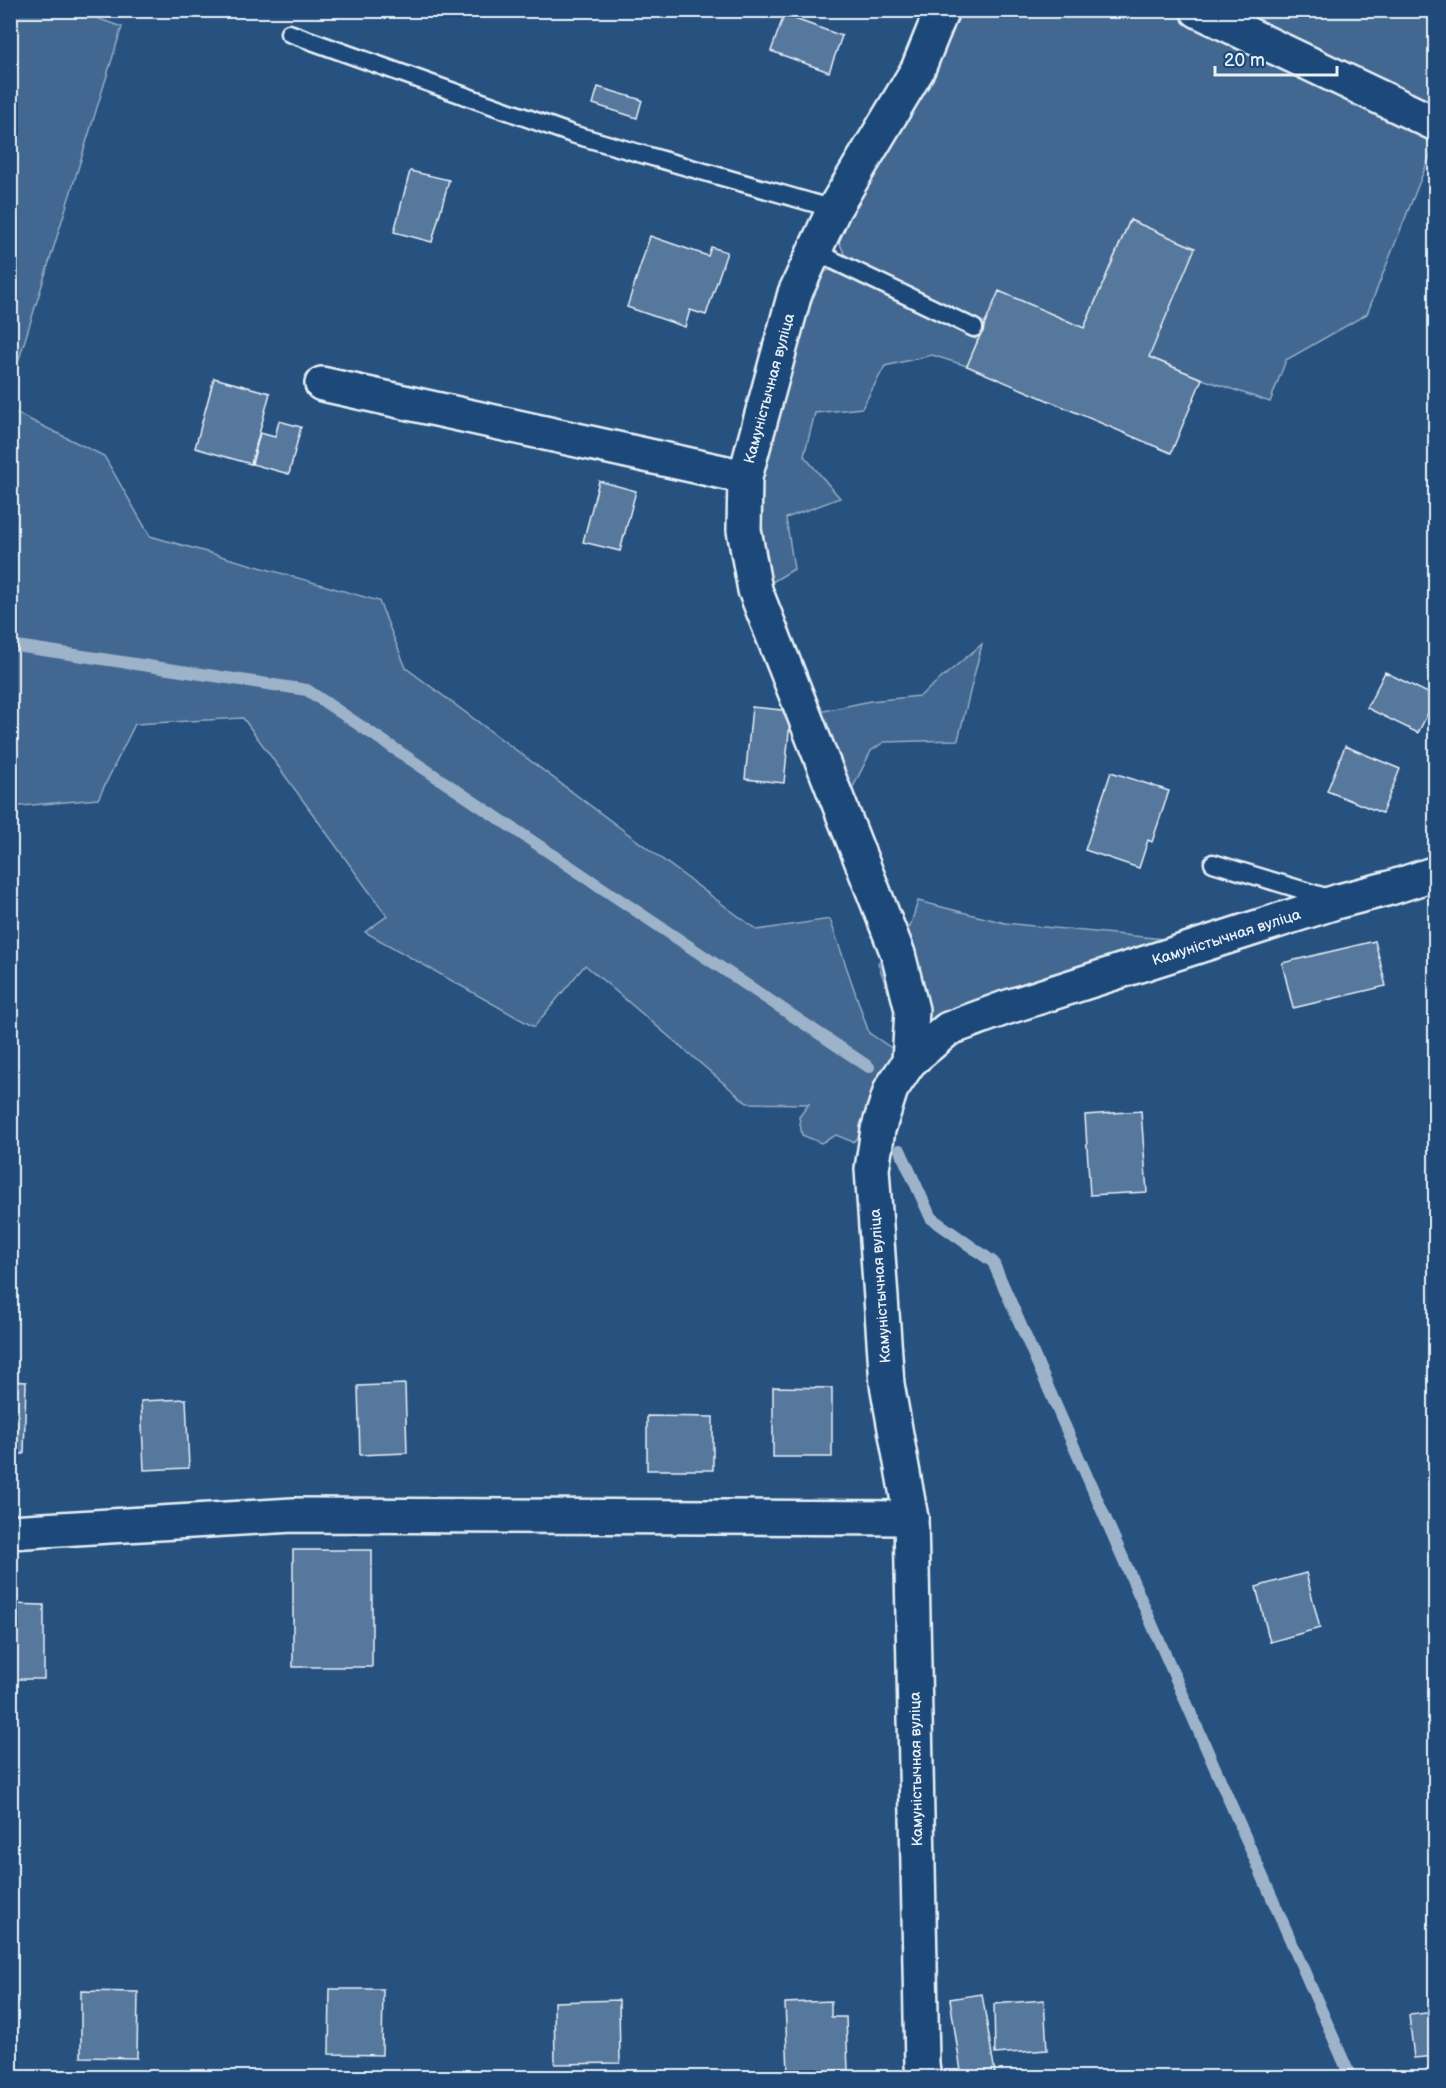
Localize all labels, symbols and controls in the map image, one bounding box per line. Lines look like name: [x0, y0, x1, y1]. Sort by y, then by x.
scale bar: [1215, 39, 1336, 77]
text: 20 m: [1224, 50, 1265, 71]
street label: Камуністычная вуліца: [740, 311, 799, 466]
street label: Камуністычная вуліца: [1150, 905, 1303, 970]
street label: Камуністычная вуліца: [866, 1208, 895, 1364]
street label: Камуністычная вуліца: [906, 1691, 927, 1847]

